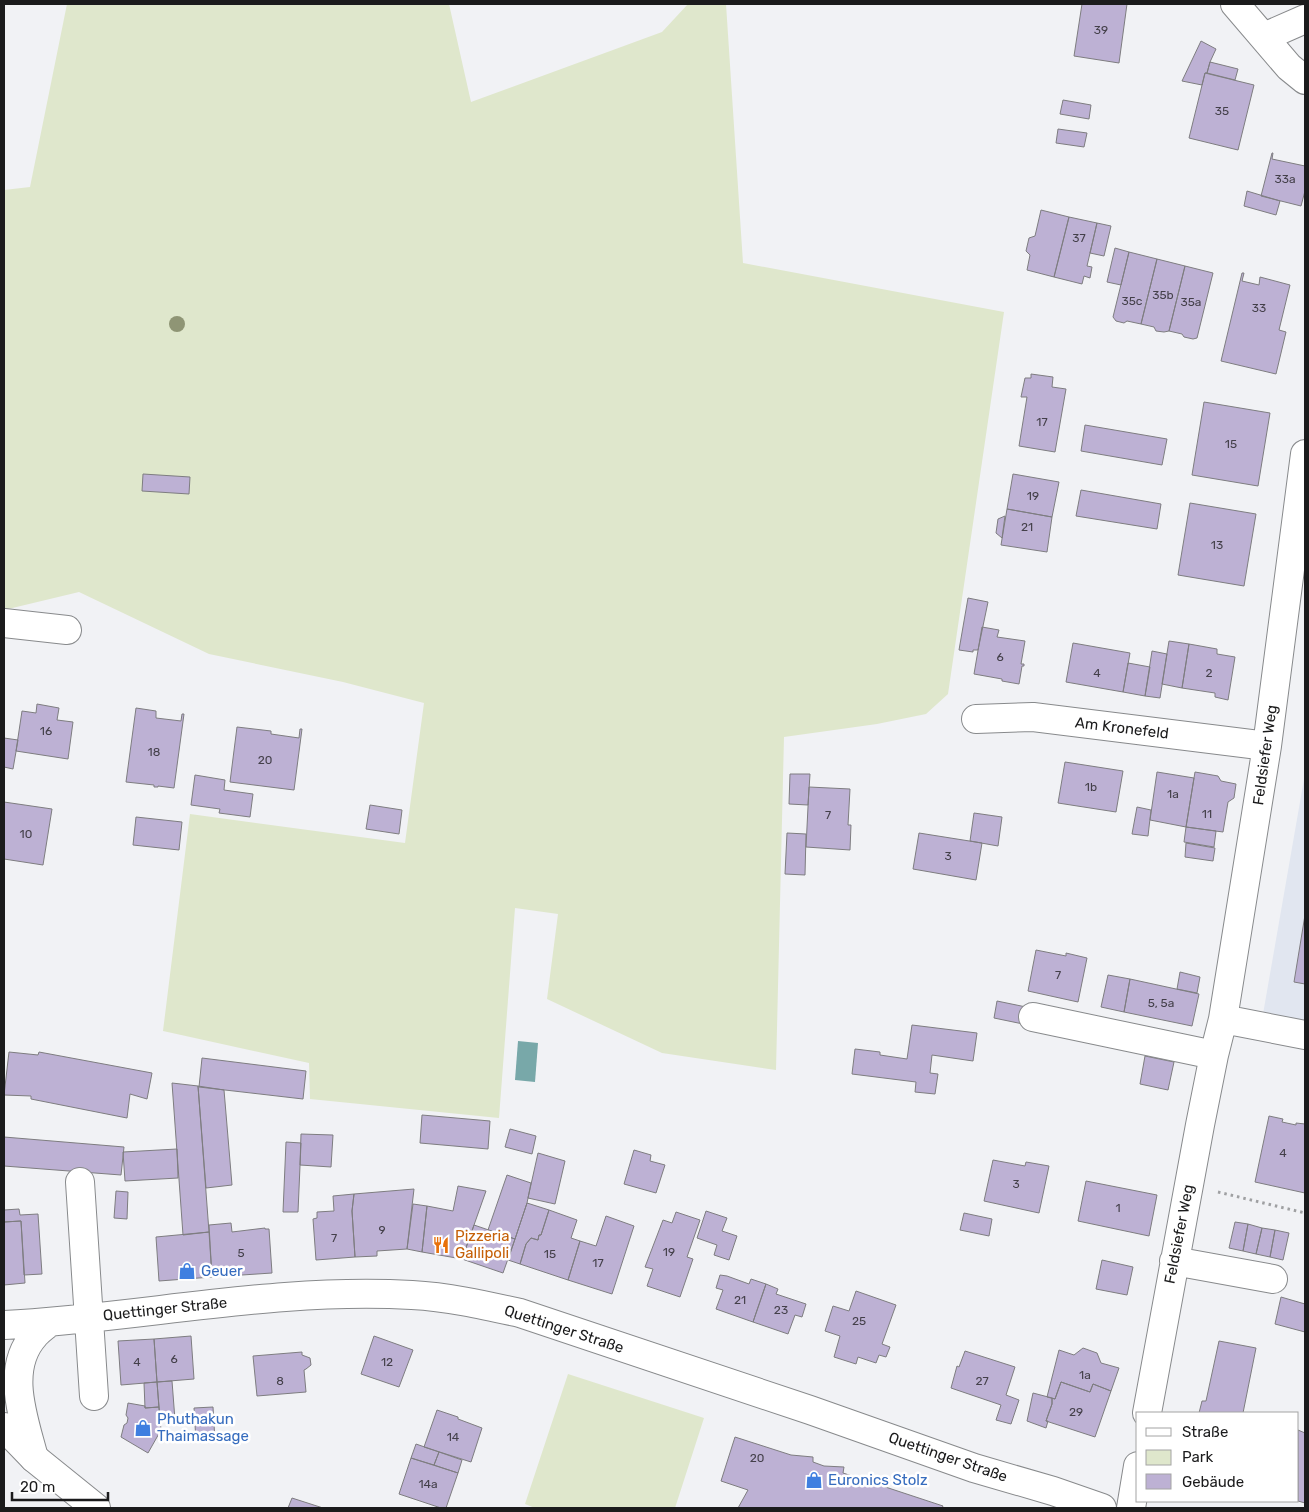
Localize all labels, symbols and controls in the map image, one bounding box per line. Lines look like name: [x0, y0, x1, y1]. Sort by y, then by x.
house number: 39: [1094, 23, 1108, 37]
house number: 35: [1215, 104, 1229, 118]
house number: 33a: [1274, 172, 1296, 186]
house number: 37: [1072, 231, 1086, 245]
house number: 35b: [1152, 288, 1174, 302]
house number: 35c: [1122, 294, 1143, 308]
house number: 35a: [1181, 295, 1201, 309]
house number: 33: [1252, 301, 1266, 315]
house number: 17: [1036, 415, 1048, 429]
house number: 15: [1225, 437, 1237, 451]
house number: 19: [1027, 489, 1039, 503]
house number: 21: [1021, 520, 1033, 534]
house number: 13: [1211, 538, 1223, 552]
house number: 6: [996, 650, 1004, 664]
house number: 4: [1093, 666, 1101, 680]
house number: 2: [1205, 666, 1213, 680]
street label: Feldsiefer Weg: [1249, 704, 1281, 806]
street label: Am Kronefeld: [1074, 713, 1170, 743]
house number: 16: [40, 724, 52, 738]
house number: 18: [148, 745, 160, 759]
house number: 20: [258, 753, 272, 767]
house number: 1b: [1085, 780, 1097, 794]
house number: 1a: [1167, 787, 1179, 801]
house number: 11: [1202, 807, 1212, 821]
house number: 7: [825, 808, 831, 822]
house number: 10: [20, 827, 32, 841]
house number: 3: [944, 849, 952, 863]
house number: 7: [1055, 968, 1061, 982]
house number: 5, 5a: [1148, 996, 1174, 1010]
house number: 4: [1279, 1146, 1287, 1160]
house number: 3: [1012, 1177, 1020, 1191]
street label: Feldsiefer Weg: [1161, 1183, 1197, 1285]
house number: 1: [1115, 1201, 1121, 1215]
house number: 9: [378, 1223, 386, 1237]
place label: Pizzeria Gallipoli: [455, 1227, 509, 1262]
house number: 7: [331, 1231, 337, 1245]
restaurant icon: Pizzeria Gallipoli: [431, 1235, 451, 1255]
house number: 19: [663, 1245, 675, 1259]
house number: 5: [237, 1246, 245, 1260]
house number: 15: [544, 1247, 556, 1261]
house number: 17: [592, 1256, 604, 1270]
shop icon: Geuer: [177, 1261, 197, 1281]
place label: Geuer: [201, 1262, 243, 1280]
house number: 21: [734, 1293, 746, 1307]
street label: Quettinger Straße: [102, 1294, 228, 1324]
street label: Quettinger Straße: [502, 1301, 626, 1357]
house number: 23: [774, 1303, 788, 1317]
house number: 25: [852, 1314, 866, 1328]
house number: 6: [170, 1352, 178, 1366]
house number: 4: [133, 1355, 141, 1369]
house number: 12: [381, 1355, 393, 1369]
house number: 1a: [1079, 1368, 1091, 1382]
house number: 8: [276, 1374, 284, 1388]
house number: 27: [975, 1374, 989, 1388]
house number: 29: [1069, 1405, 1083, 1419]
place label: Phuthakun Thaimassage: [157, 1410, 249, 1445]
legend: [1136, 1412, 1299, 1502]
shop icon: Phuthakun Thaimassage: [133, 1418, 153, 1438]
text: Straße: [1182, 1423, 1228, 1441]
street label: Quettinger Straße: [886, 1428, 1010, 1486]
house number: 14: [447, 1430, 460, 1444]
text: Park: [1182, 1448, 1213, 1466]
house number: 20: [750, 1451, 764, 1465]
scale bar: [12, 1470, 109, 1502]
shop icon: Euronics Stolz: [804, 1470, 824, 1490]
place label: Euronics Stolz: [828, 1471, 928, 1489]
text: Gebäude: [1182, 1473, 1244, 1491]
house number: 14a: [418, 1477, 438, 1491]
text: 20 m: [20, 1478, 55, 1496]

